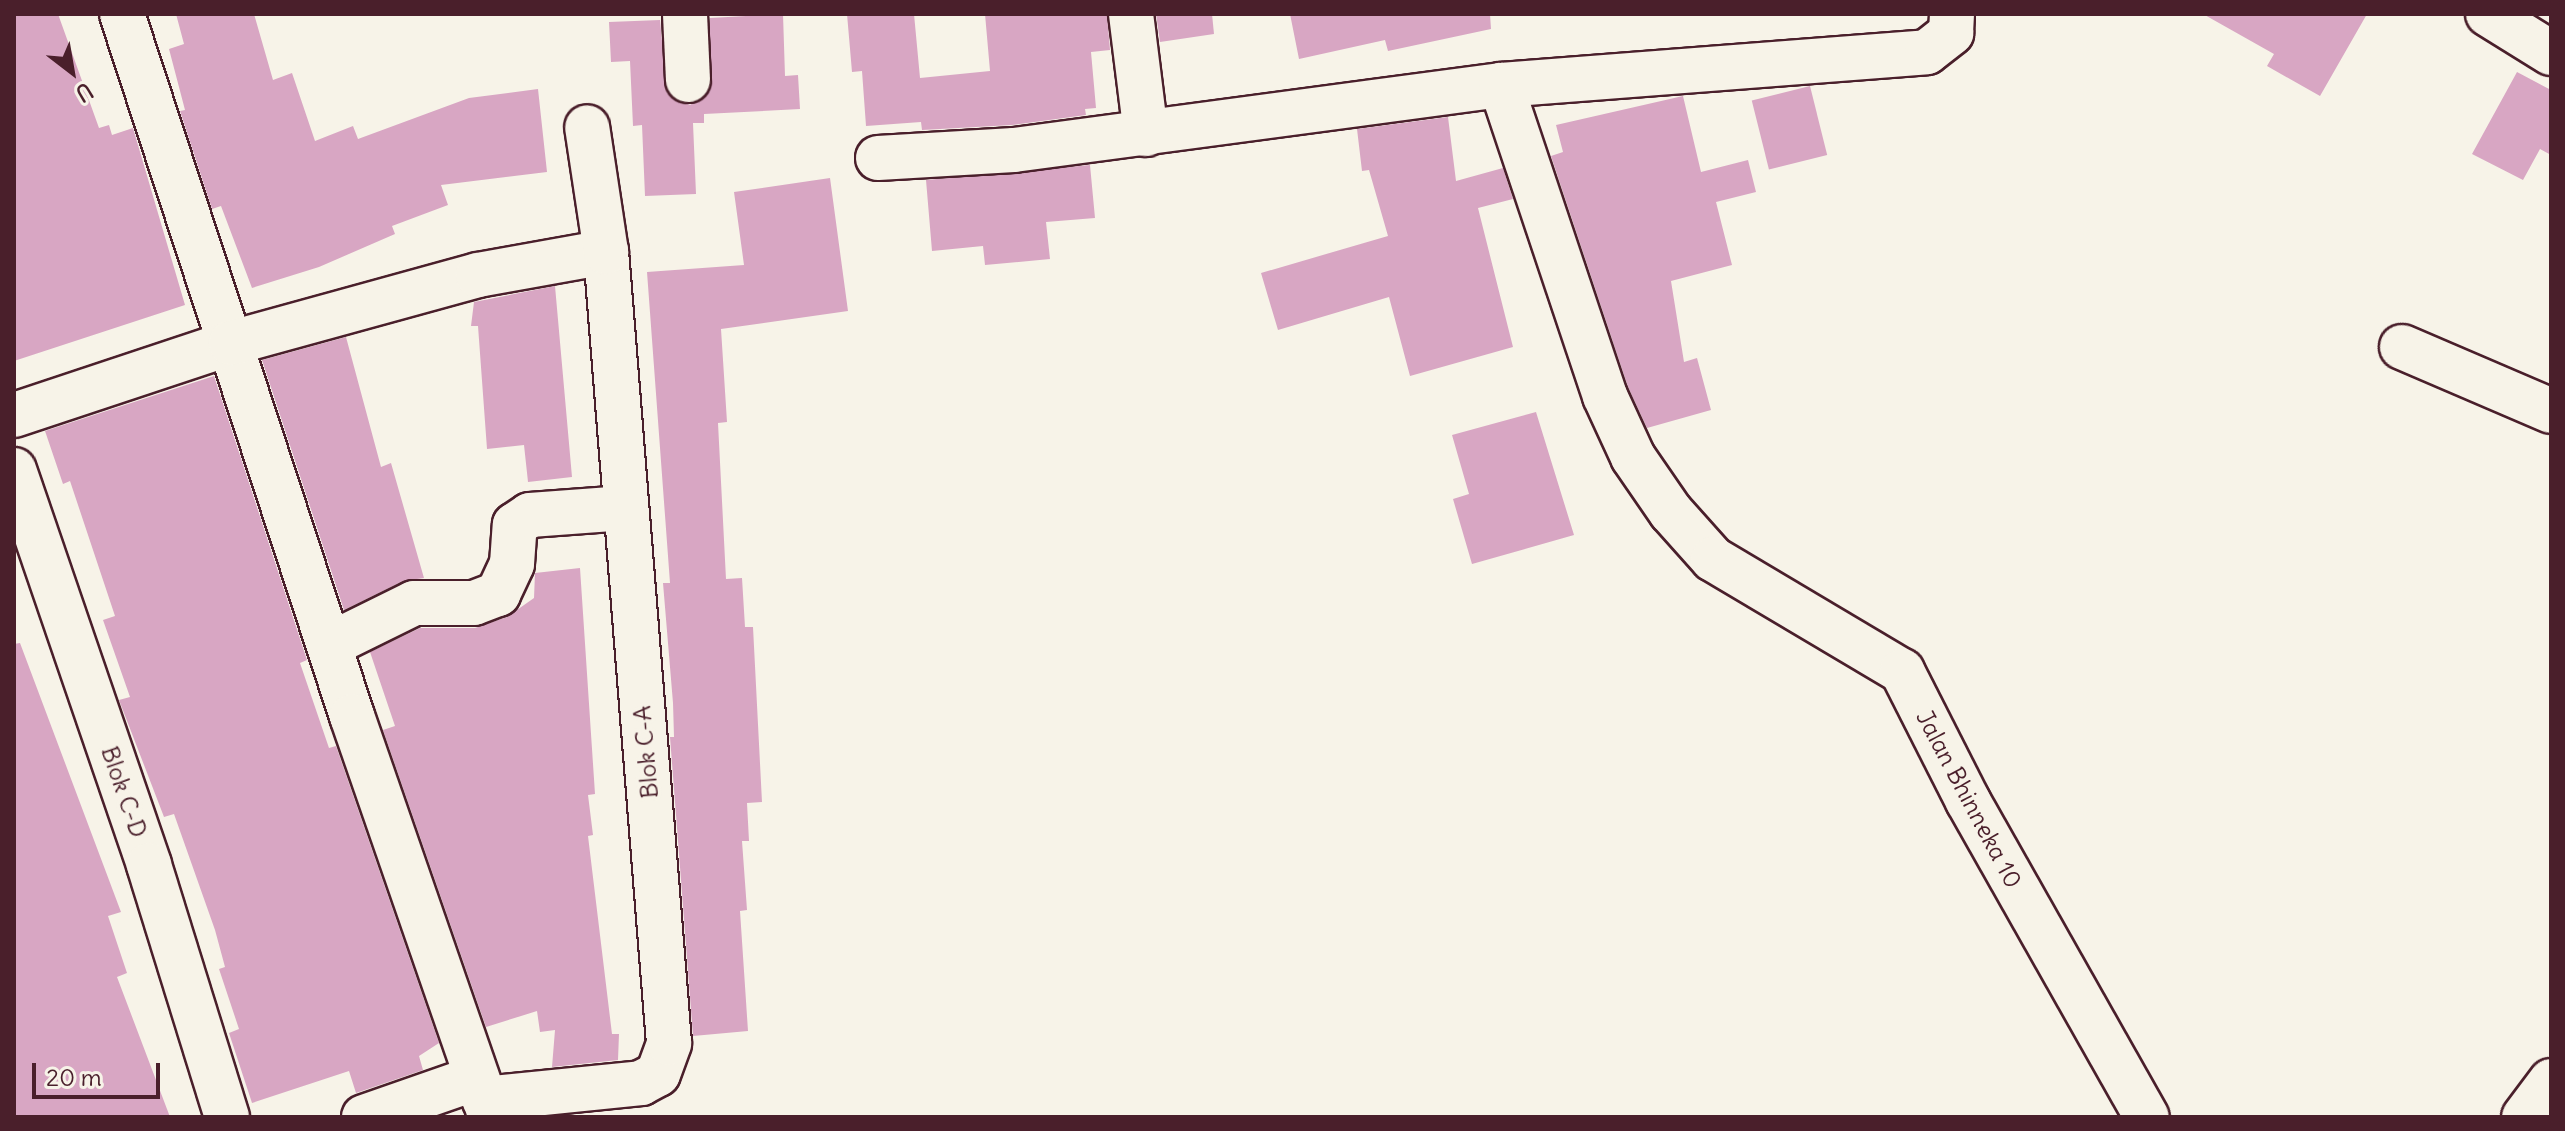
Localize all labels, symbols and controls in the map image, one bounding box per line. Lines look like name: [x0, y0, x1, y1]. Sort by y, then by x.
north arrow: [32, 32, 112, 112]
text: U: [71, 77, 98, 108]
street label: Blok C-A: [628, 704, 664, 800]
street label: Jalan Bhinneka 10: [1910, 705, 2028, 893]
street label: Blok C-D: [95, 742, 153, 842]
scale bar: [36, 1047, 164, 1097]
text: 20 m: [46, 1062, 102, 1092]

